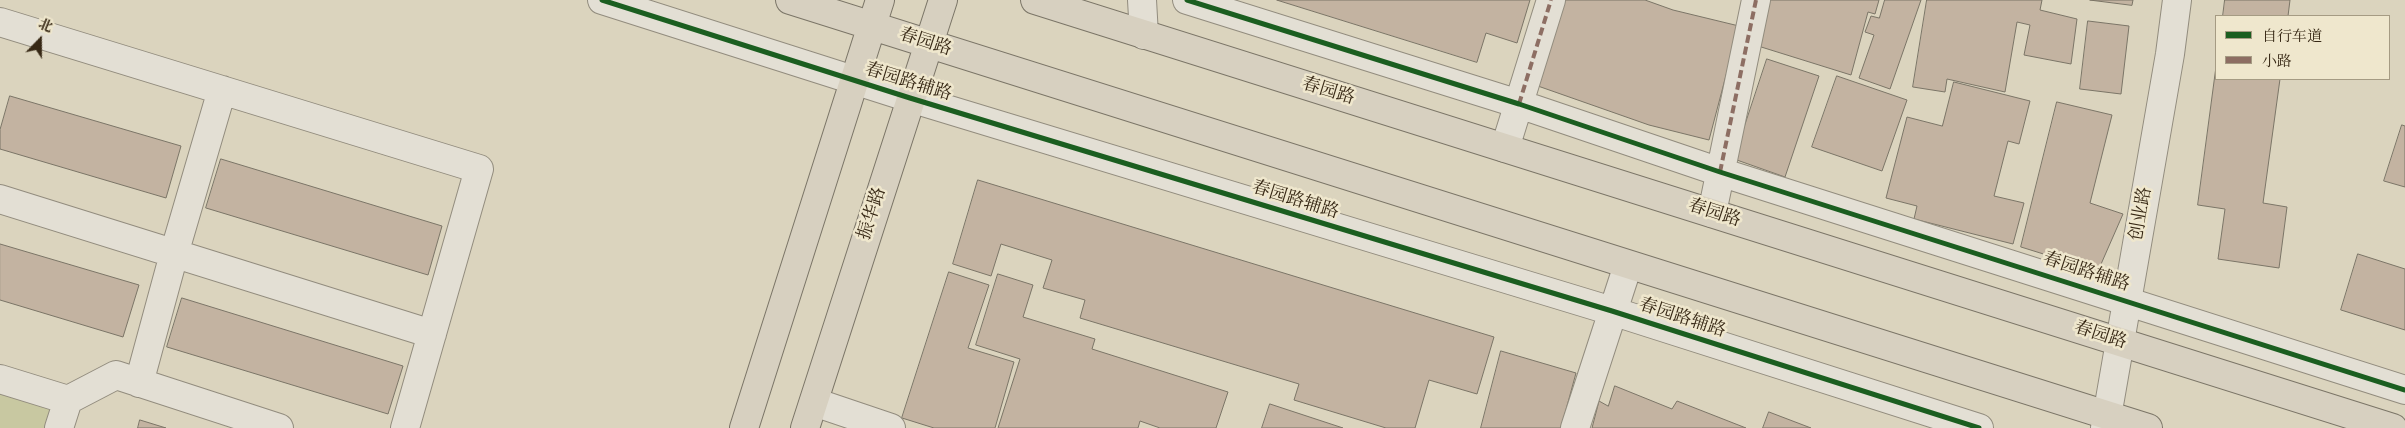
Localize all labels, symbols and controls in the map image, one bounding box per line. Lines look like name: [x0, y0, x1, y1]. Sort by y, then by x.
north arrow: [15, 15, 65, 65]
text: 北: [36, 15, 55, 37]
legend: [2215, 15, 2390, 80]
street label: 春园路: [896, 24, 954, 62]
text: 自行车道: [2262, 27, 2322, 46]
text: 小路: [2262, 52, 2292, 71]
street label: 春园路辅路: [862, 60, 954, 106]
street label: 春园路: [1299, 74, 1357, 110]
street label: 春园路辅路: [1249, 178, 1341, 224]
street label: 振华路: [854, 185, 892, 243]
street label: 创业路: [2127, 186, 2157, 242]
street label: 春园路: [1685, 195, 1743, 233]
street label: 春园路辅路: [2040, 249, 2132, 297]
street label: 春园路辅路: [1636, 295, 1728, 343]
street label: 春园路: [2071, 317, 2129, 355]

